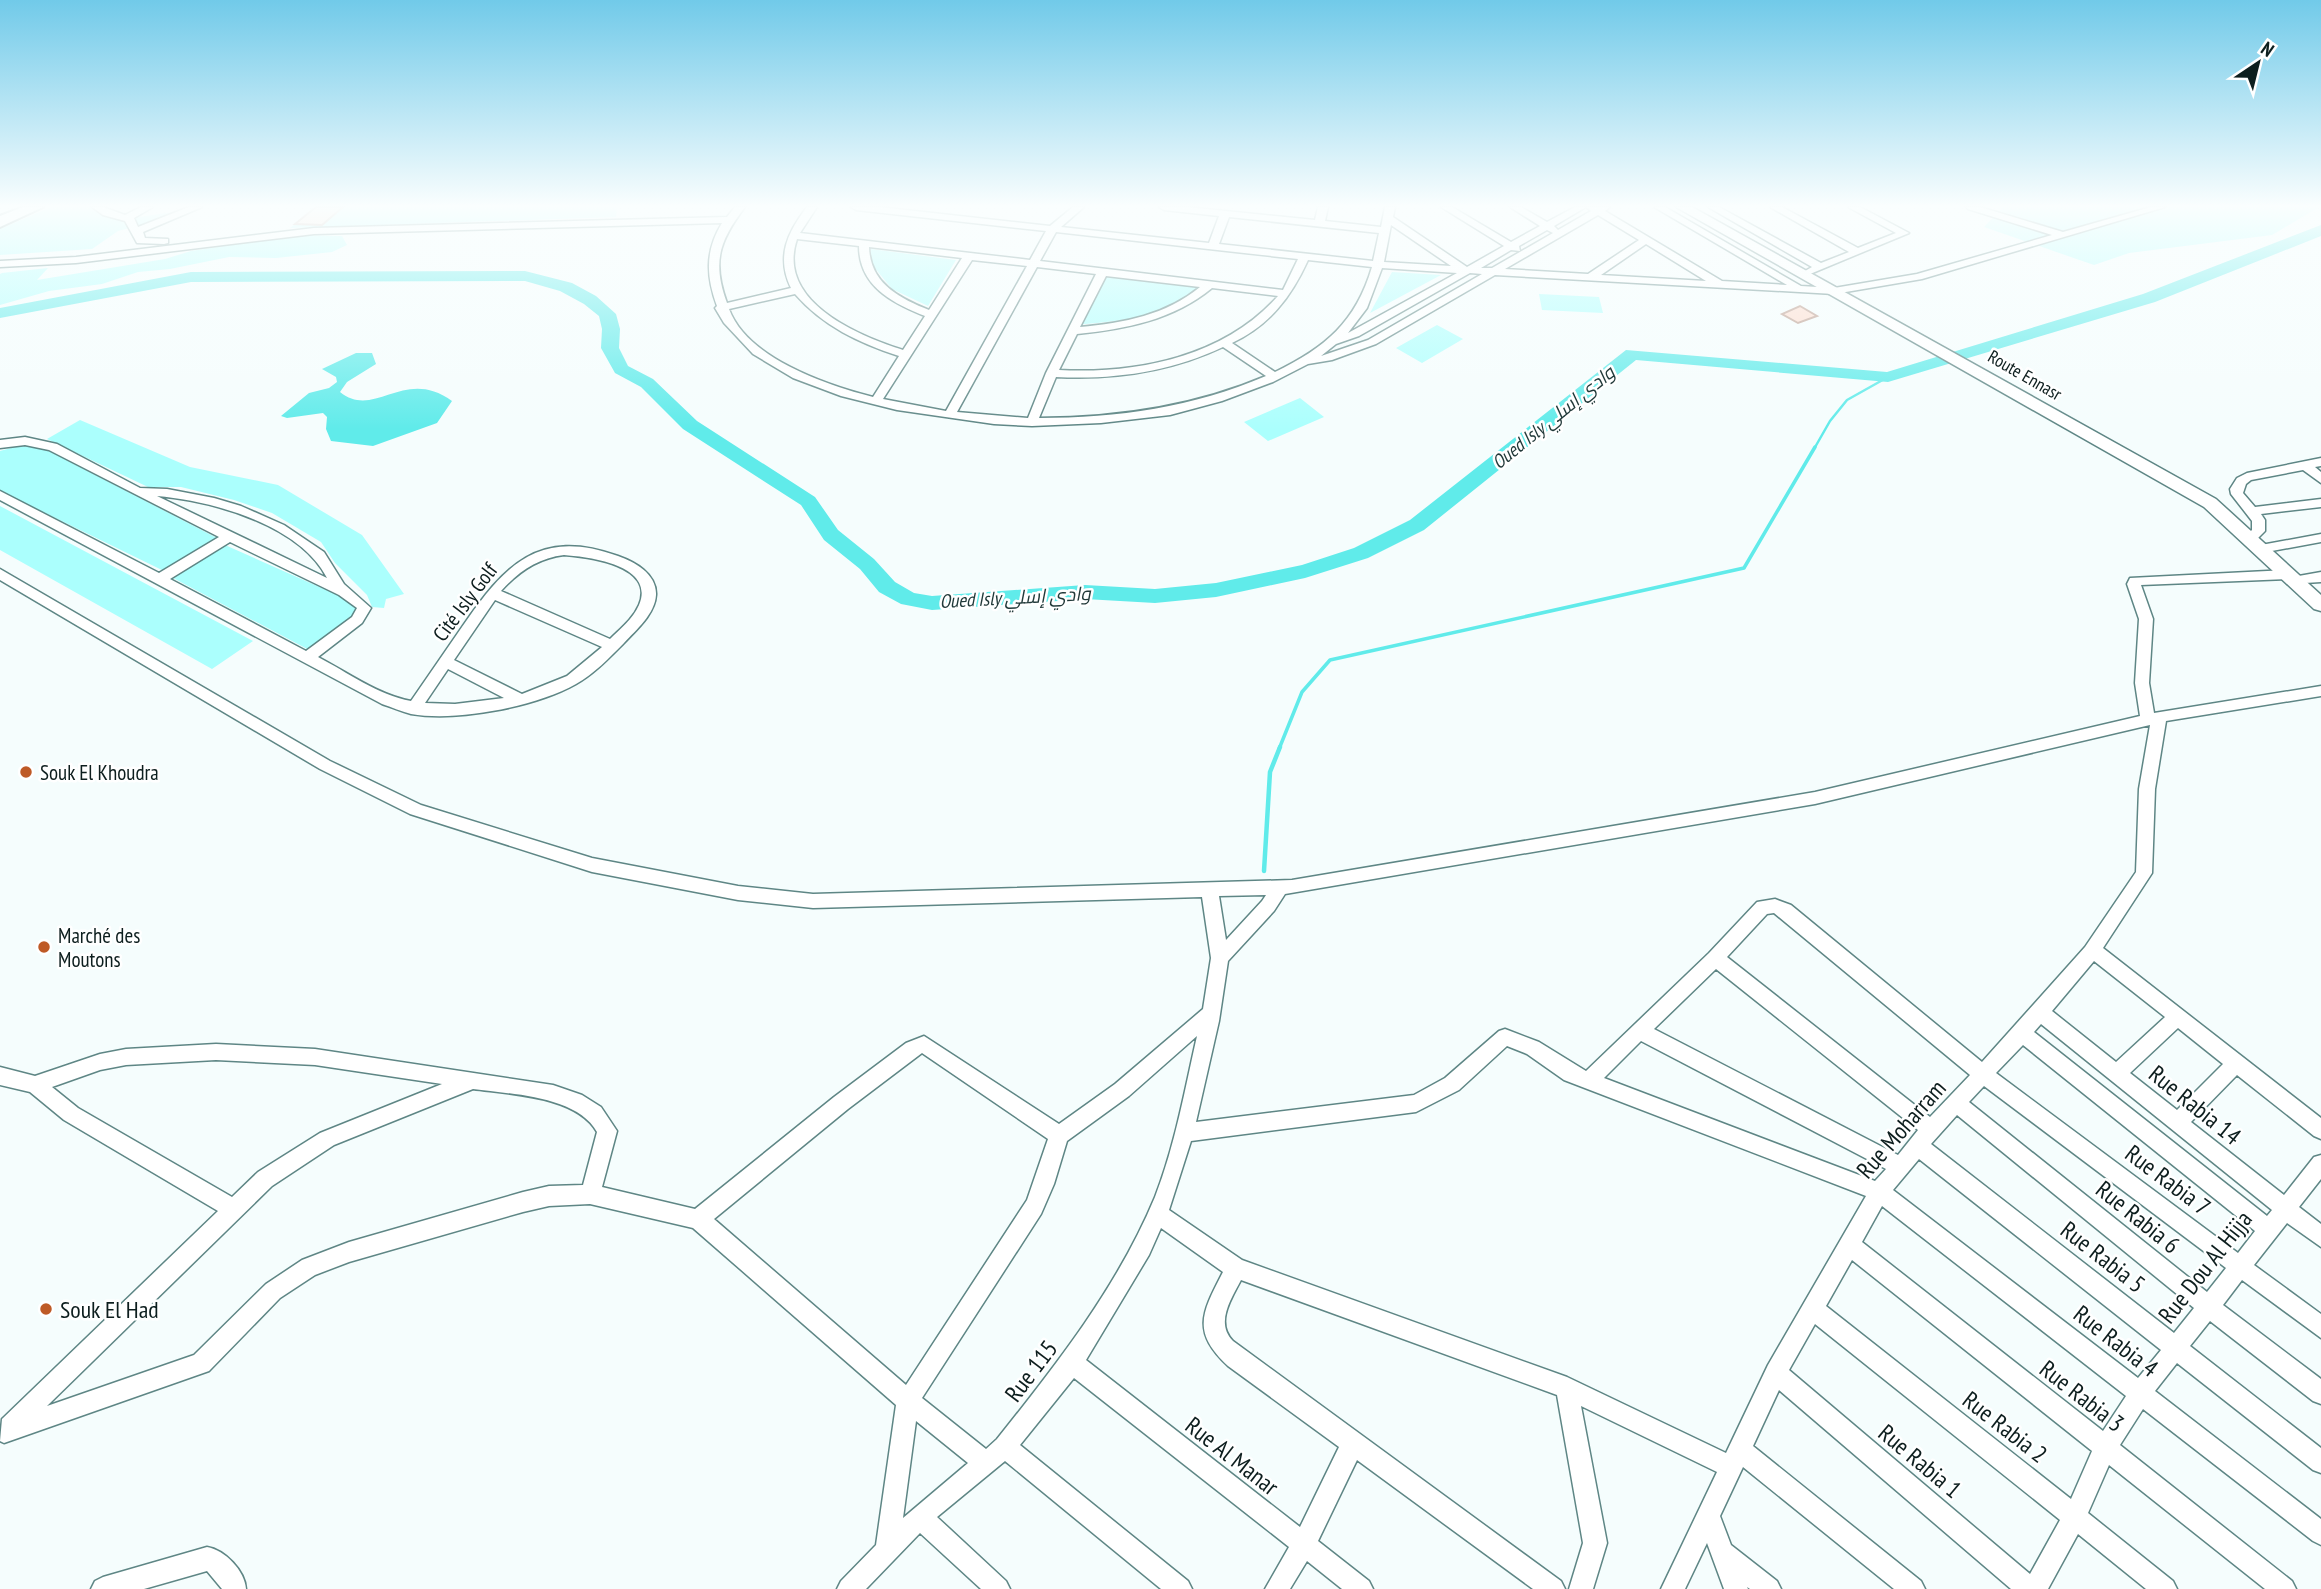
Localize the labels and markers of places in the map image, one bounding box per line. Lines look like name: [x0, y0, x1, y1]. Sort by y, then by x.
place label: Souk El Khoudra: [40, 759, 159, 786]
marker: Souk El Khoudra: [18, 764, 34, 780]
place label: Marché des Moutons: [58, 922, 140, 973]
marker: Marché des Moutons: [36, 939, 52, 955]
place label: Souk El Had: [60, 1294, 159, 1325]
marker: Souk El Had: [38, 1301, 54, 1317]

